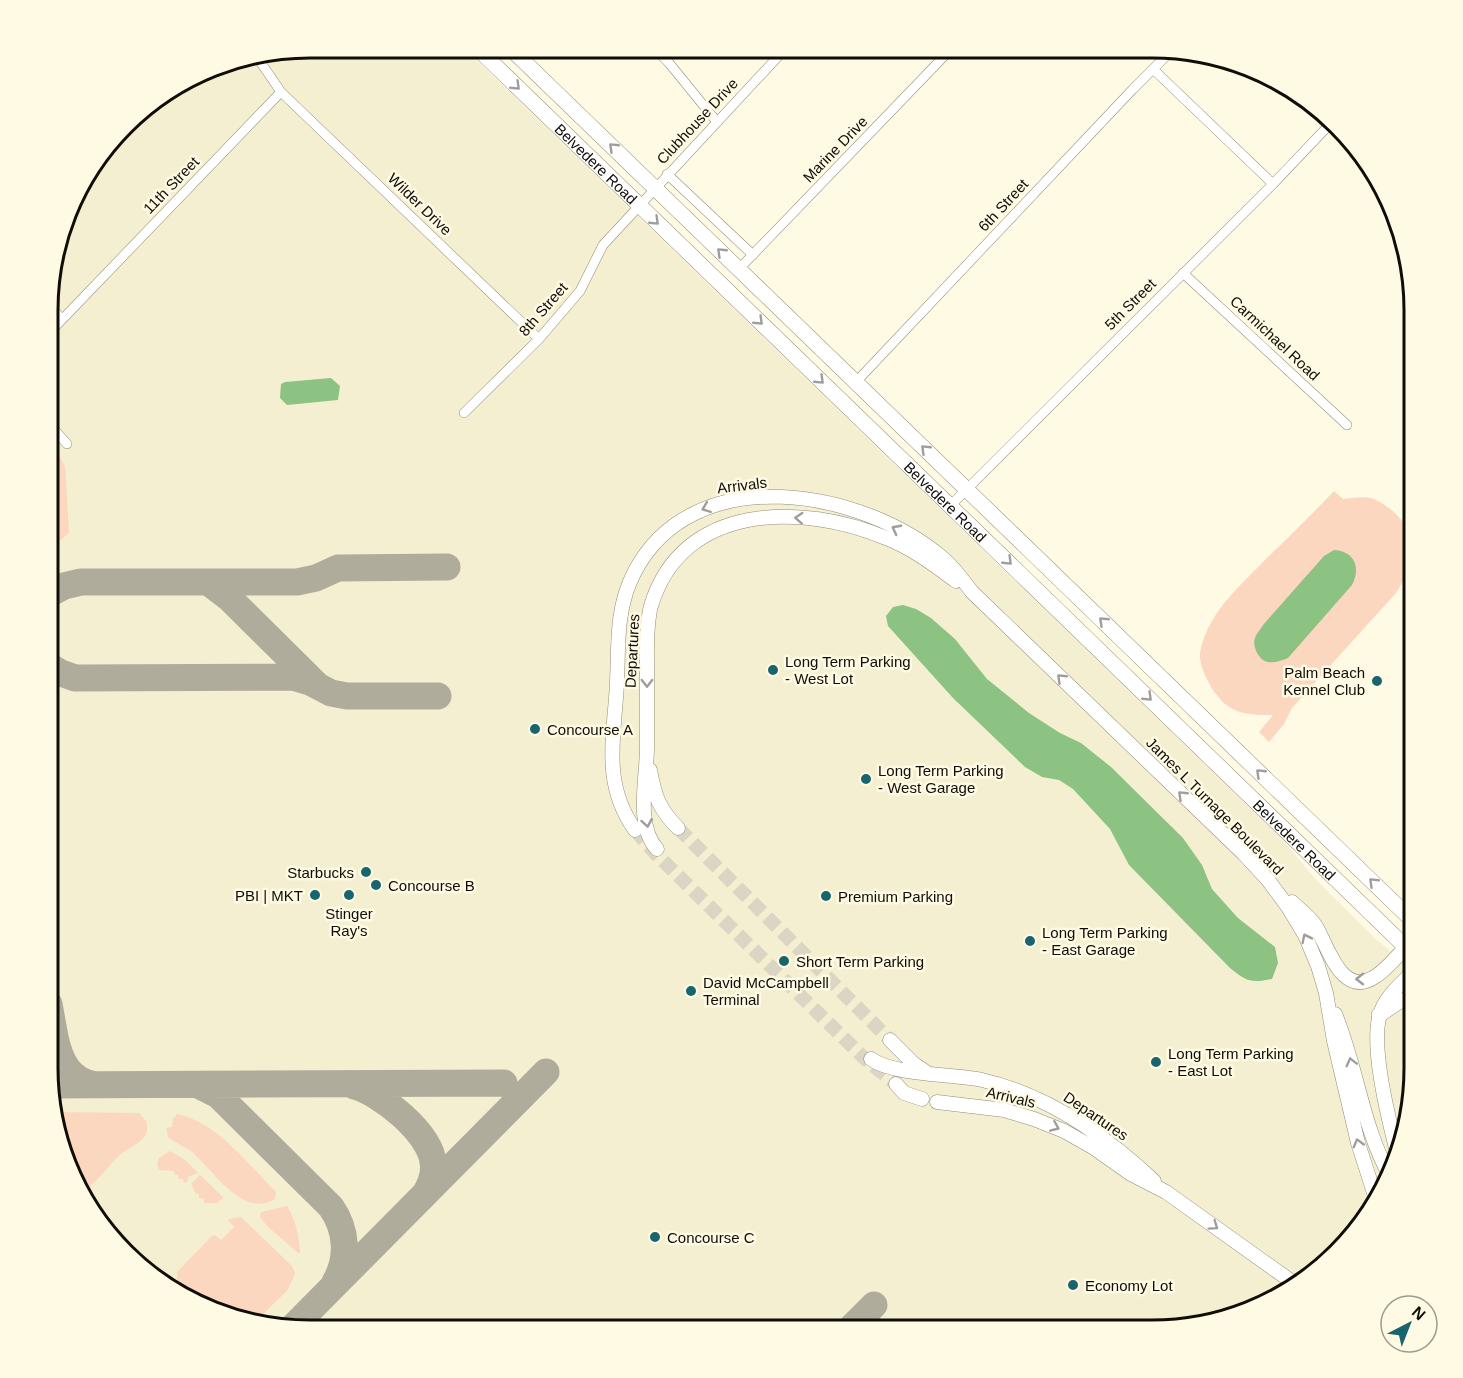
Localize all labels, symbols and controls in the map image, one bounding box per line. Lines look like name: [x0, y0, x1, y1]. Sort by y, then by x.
street label: Clubhouse Drive: [653, 75, 741, 167]
one-way arrow: [509, 79, 520, 90]
street label: Marine Drive: [799, 113, 871, 185]
street label: Belvedere Road: [552, 120, 641, 207]
one-way arrow: [609, 143, 619, 154]
street label: 11th Street: [140, 153, 203, 217]
street label: Wilder Drive: [385, 170, 455, 238]
street label: 6th Street: [975, 175, 1032, 235]
one-way arrow: [648, 213, 659, 224]
one-way arrow: [718, 249, 729, 260]
street label: 5th Street: [1101, 274, 1160, 333]
street label: 8th Street: [515, 278, 571, 339]
street label: Carmichael Road: [1227, 292, 1323, 384]
one-way arrow: [752, 314, 762, 325]
one-way arrow: [813, 373, 824, 384]
one-way arrow: [921, 445, 932, 456]
street label: Belvedere Road: [901, 458, 990, 545]
street label: Arrivals: [716, 474, 768, 496]
one-way arrow: [702, 501, 713, 513]
one-way arrow: [794, 512, 803, 525]
one-way arrow: [892, 525, 902, 536]
one-way arrow: [1000, 554, 1011, 565]
street label: Departures: [622, 614, 642, 688]
one-way arrow: [1100, 618, 1111, 629]
place label: Long Term Parking - West Lot: [785, 653, 911, 687]
marker: Long Term Parking - West Lot: [766, 663, 780, 677]
place label: Palm Beach Kennel Club: [1283, 664, 1365, 698]
marker: Palm Beach Kennel Club: [1370, 674, 1384, 688]
one-way arrow: [1058, 675, 1069, 686]
one-way arrow: [641, 678, 653, 687]
one-way arrow: [1141, 690, 1151, 701]
place label: Concourse A: [547, 721, 633, 738]
marker: Concourse A: [528, 722, 542, 736]
street label: James L Turnage Boulevard: [1143, 734, 1287, 878]
place label: Long Term Parking - West Garage: [878, 762, 1004, 796]
one-way arrow: [1257, 770, 1268, 781]
marker: Long Term Parking - West Garage: [859, 772, 873, 786]
one-way arrow: [1178, 791, 1189, 802]
street label: Belvedere Road: [1250, 796, 1339, 883]
one-way arrow: [640, 819, 652, 828]
place label: Starbucks: [287, 864, 354, 881]
marker: Starbucks: [359, 865, 373, 879]
place label: Concourse B: [388, 877, 475, 894]
marker: Concourse B: [369, 878, 383, 892]
one-way arrow: [1369, 879, 1380, 890]
place label: PBI | MKT: [235, 887, 303, 904]
marker: PBI | MKT: [308, 888, 322, 902]
marker: Stinger Ray's: [342, 888, 356, 902]
place label: Premium Parking: [838, 888, 953, 905]
marker: Premium Parking: [819, 889, 833, 903]
place label: Stinger Ray's: [325, 905, 373, 939]
place label: Long Term Parking - East Garage: [1042, 924, 1168, 958]
marker: Long Term Parking - East Garage: [1023, 934, 1037, 948]
one-way arrow: [1301, 934, 1313, 945]
place label: Short Term Parking: [796, 953, 924, 970]
marker: Short Term Parking: [777, 954, 791, 968]
one-way arrow: [1355, 973, 1364, 985]
place label: David McCampbell Terminal: [703, 974, 829, 1008]
marker: David McCampbell Terminal: [684, 984, 698, 998]
place label: Long Term Parking - East Lot: [1168, 1045, 1294, 1079]
marker: Long Term Parking - East Lot: [1149, 1055, 1163, 1069]
one-way arrow: [1346, 1057, 1359, 1067]
street label: Arrivals: [985, 1083, 1037, 1111]
street label: Departures: [1060, 1088, 1132, 1144]
one-way arrow: [1048, 1120, 1059, 1132]
one-way arrow: [1353, 1138, 1365, 1149]
one-way arrow: [1207, 1219, 1218, 1230]
place label: Concourse C: [667, 1229, 755, 1246]
marker: Concourse C: [648, 1230, 662, 1244]
place label: Economy Lot: [1085, 1277, 1173, 1294]
marker: Economy Lot: [1066, 1278, 1080, 1292]
north arrow: [1379, 1294, 1439, 1354]
text: N: [1409, 1303, 1429, 1323]

